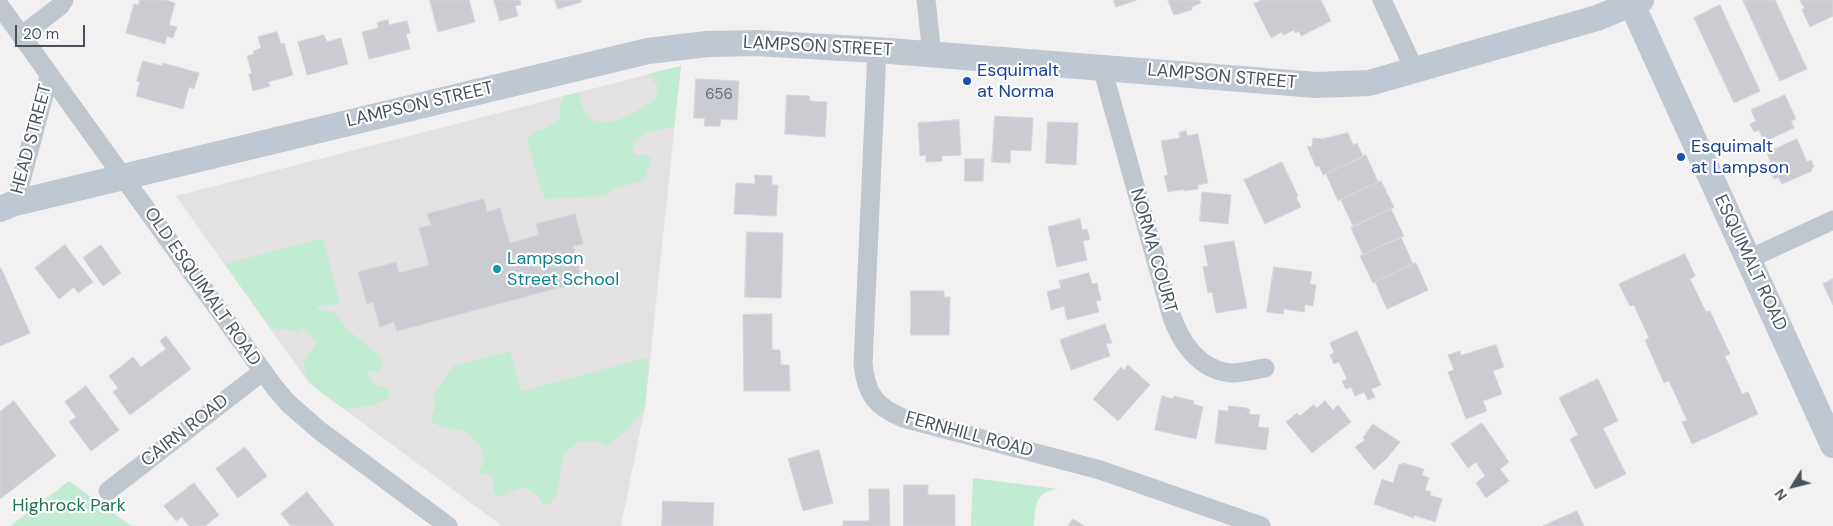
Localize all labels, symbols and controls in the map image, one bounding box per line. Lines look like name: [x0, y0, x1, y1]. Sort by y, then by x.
scale bar: [18, 15, 88, 47]
text: 20 m: [23, 24, 59, 44]
street label: LAMPSON STREET: [743, 32, 893, 62]
place label: Esquimalt at Norma: [977, 60, 1059, 102]
street label: LAMPSON STREET: [1146, 60, 1298, 94]
marker: Esquimalt at Norma: [961, 75, 973, 87]
street label: LAMPSON STREET: [345, 78, 495, 132]
street label: HEAD STREET: [7, 82, 57, 196]
house number: 656: [705, 86, 733, 104]
place label: Esquimalt at Lampson: [1691, 136, 1789, 178]
marker: Esquimalt at Lampson: [1675, 151, 1687, 163]
street label: NORMA COURT: [1125, 186, 1181, 316]
street label: ESQUIMALT ROAD: [1709, 191, 1791, 335]
street label: OLD ESQUIMALT ROAD: [139, 204, 265, 370]
place label: Lampson Street School: [507, 248, 619, 290]
marker: Lampson Street School: [491, 263, 503, 275]
street label: CAIRN ROAD: [137, 390, 233, 472]
street label: FERNHILL ROAD: [903, 408, 1035, 462]
north arrow: [1768, 461, 1818, 511]
text: N: [1771, 485, 1791, 504]
park label: Highrock Park: [12, 495, 126, 517]

